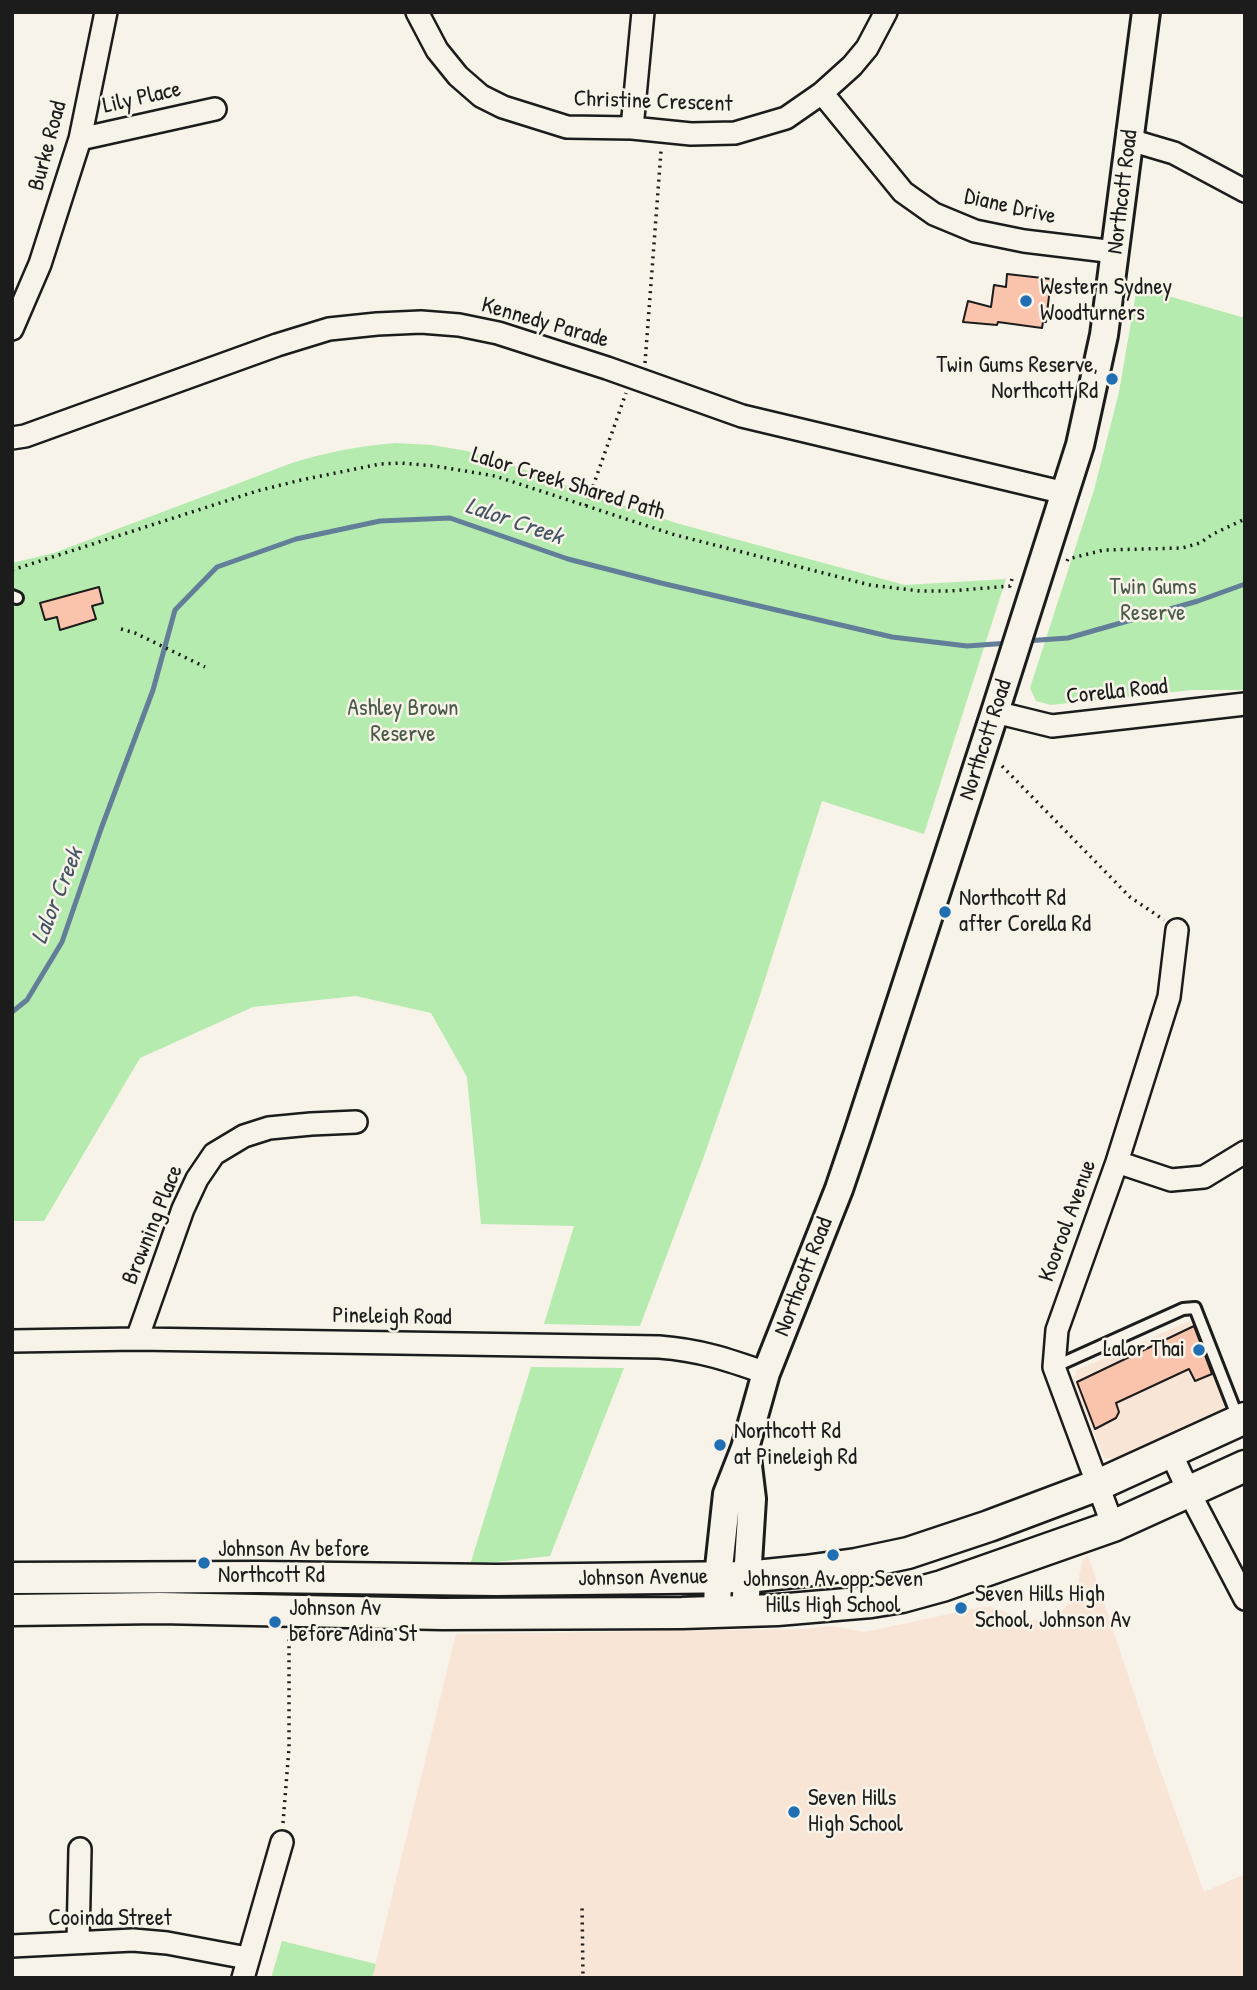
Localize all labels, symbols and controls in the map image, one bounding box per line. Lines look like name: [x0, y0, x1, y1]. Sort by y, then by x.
street label: Lily Place: [100, 76, 184, 120]
street label: Christine Crescent: [573, 85, 733, 119]
street label: Burke Road: [23, 98, 73, 194]
street label: Northcott Road: [1102, 128, 1144, 256]
street label: Diane Drive: [961, 183, 1059, 231]
place label: Western Sydney Woodturners: [1040, 274, 1172, 328]
street label: Kennedy Parade: [478, 292, 612, 354]
marker: Western Sydney Woodturners: [1018, 293, 1034, 309]
place label: Twin Gums Reserve, Northcott Rd: [936, 352, 1098, 406]
marker: Twin Gums Reserve, Northcott Rd: [1104, 371, 1120, 387]
street label: Lalor Creek Shared Path: [468, 441, 668, 527]
water label: Lalor Creek: [462, 492, 566, 552]
park label: Twin Gums Reserve: [1110, 574, 1196, 628]
street label: Corella Road: [1065, 673, 1169, 711]
street label: Northcott Road: [954, 676, 1018, 804]
park label: Ashley Brown Reserve: [348, 695, 458, 749]
water label: Lalor Creek: [26, 844, 90, 948]
place label: Northcott Rd after Corella Rd: [959, 885, 1091, 939]
marker: Northcott Rd after Corella Rd: [937, 904, 953, 920]
street label: Koorool Avenue: [1033, 1156, 1103, 1286]
street label: Browning Place: [117, 1161, 189, 1289]
street label: Northcott Road: [769, 1214, 839, 1340]
street label: Pineleigh Road: [332, 1302, 452, 1332]
place label: Lalor Thai: [1103, 1336, 1185, 1364]
marker: Lalor Thai: [1191, 1342, 1207, 1358]
place label: Northcott Rd at Pineleigh Rd: [734, 1418, 857, 1472]
marker: Northcott Rd at Pineleigh Rd: [712, 1437, 728, 1453]
place label: Johnson Av before Northcott Rd: [218, 1536, 370, 1590]
marker: Johnson Av opp Seven Hills High School: [825, 1547, 841, 1563]
marker: Johnson Av before Northcott Rd: [196, 1555, 212, 1571]
street label: Johnson Avenue: [578, 1563, 708, 1593]
place label: Johnson Av opp Seven Hills High School: [743, 1566, 923, 1620]
place label: Seven Hills High School, Johnson Av: [975, 1581, 1131, 1635]
place label: Johnson Av before Adina St: [289, 1595, 417, 1649]
marker: Seven Hills High School, Johnson Av: [953, 1600, 969, 1616]
marker: Johnson Av before Adina St: [267, 1614, 283, 1630]
place label: Seven Hills High School: [808, 1785, 903, 1839]
marker: Seven Hills High School: [786, 1804, 802, 1820]
street label: Cooinda Street: [48, 1905, 172, 1933]

